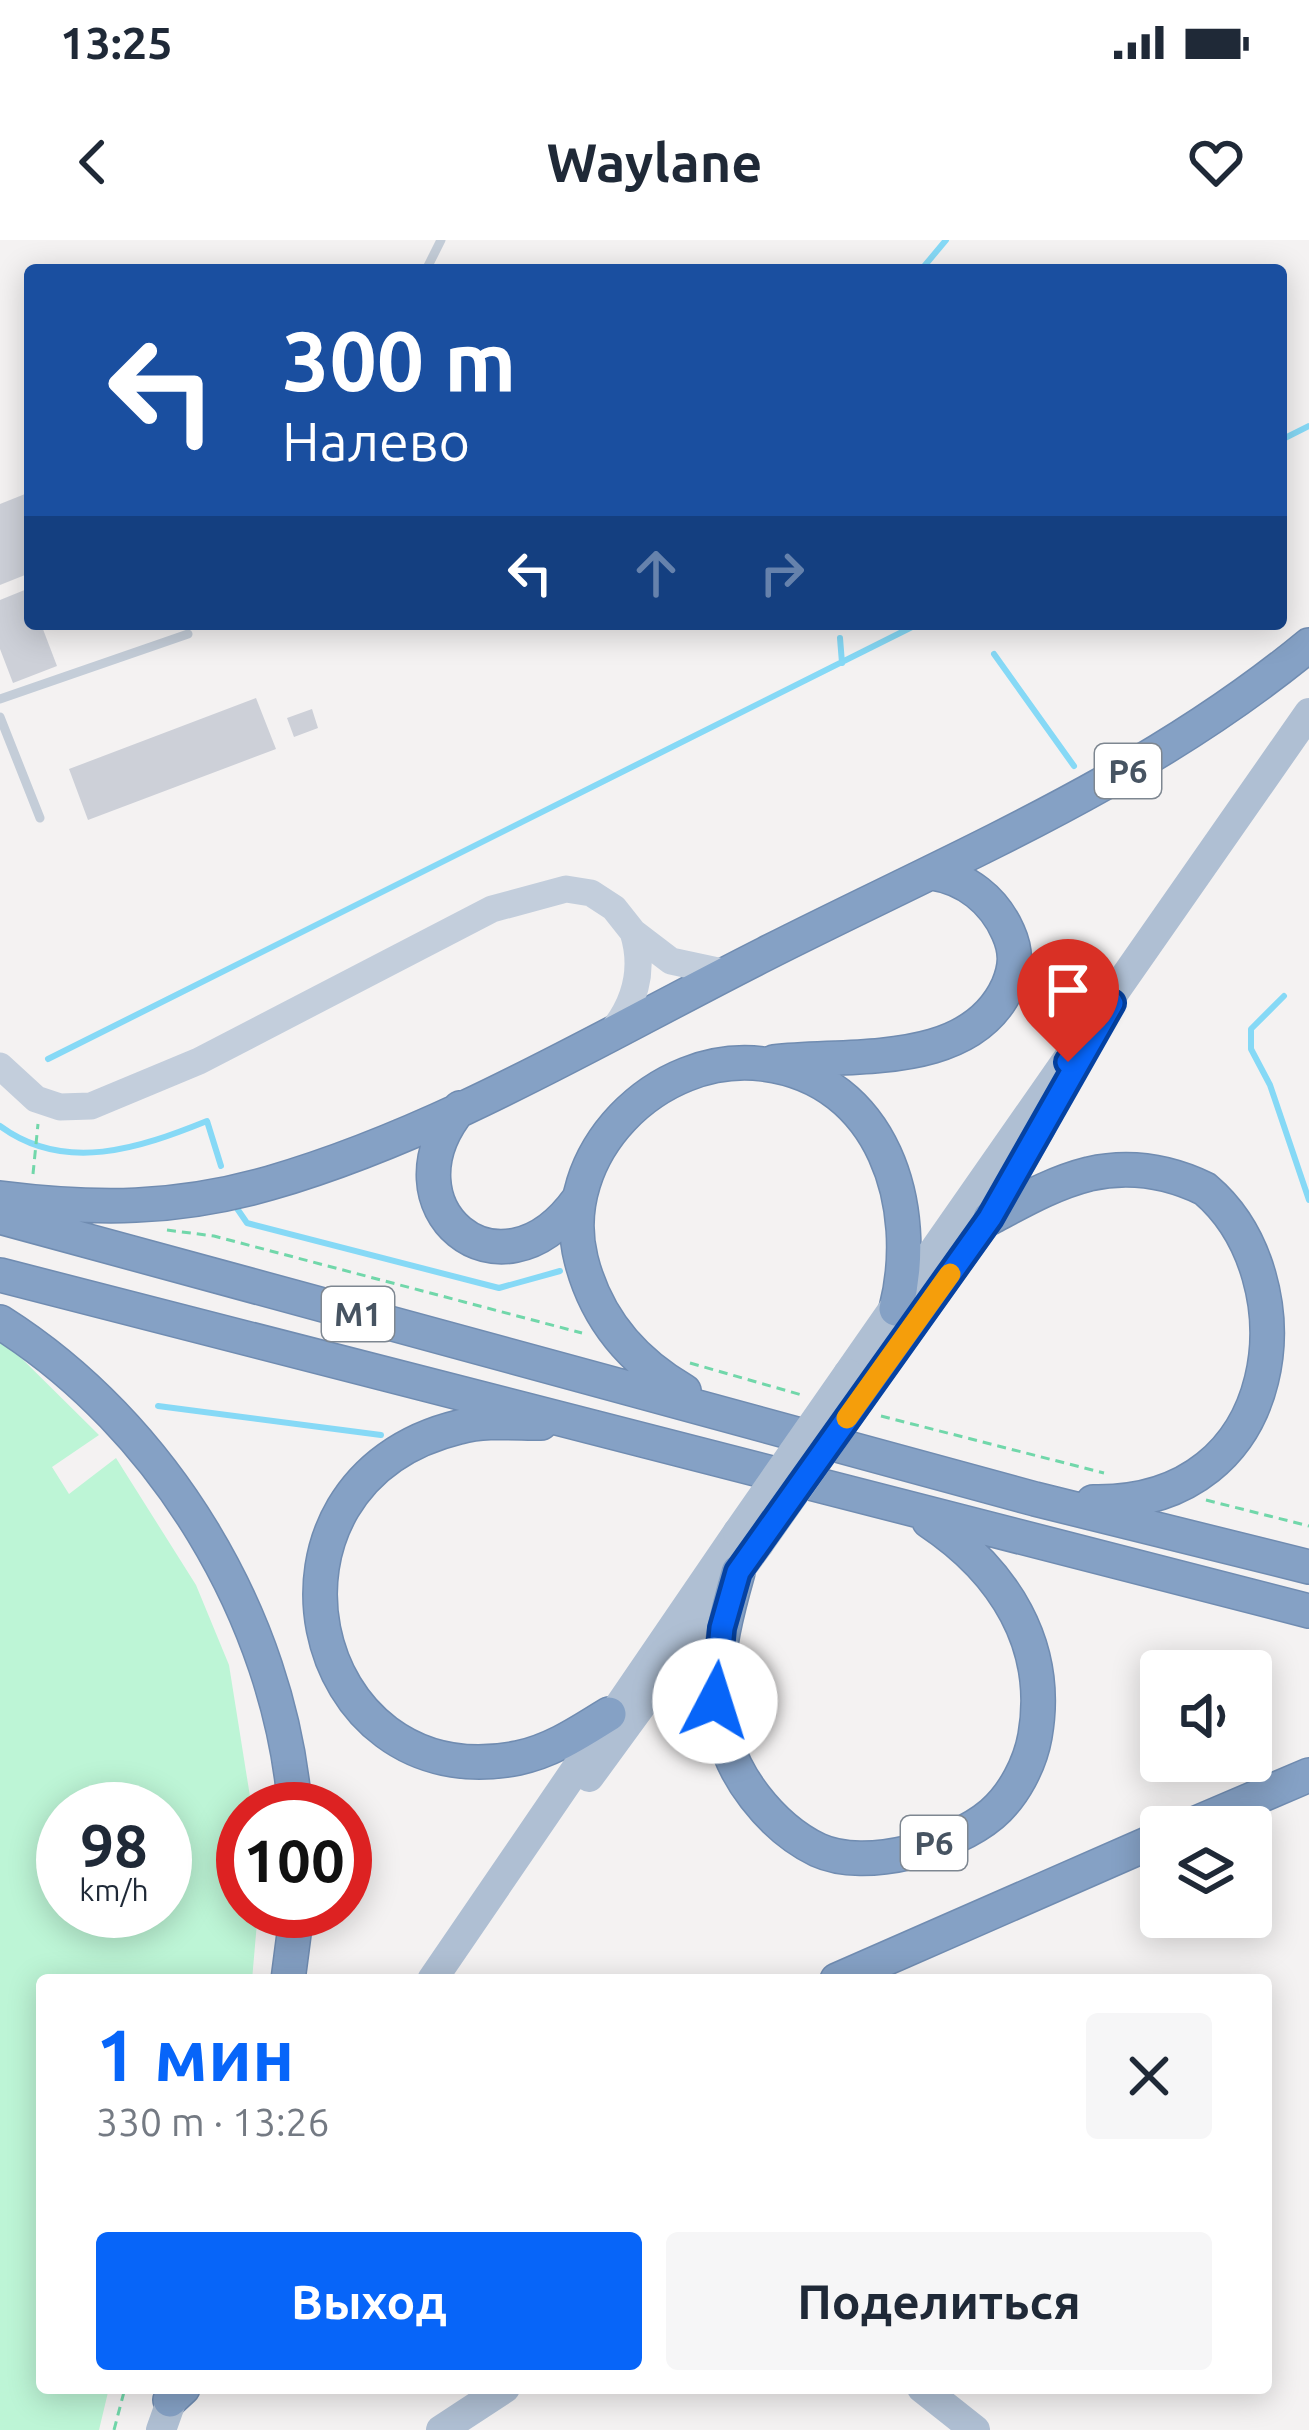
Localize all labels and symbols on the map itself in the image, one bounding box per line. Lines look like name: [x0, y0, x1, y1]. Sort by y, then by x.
road number: Р6: [1095, 744, 1161, 798]
pin: [1017, 939, 1119, 1062]
road number: М1: [322, 1287, 394, 1341]
position arrow: [652, 1638, 778, 1764]
speed limit sign: 100: [216, 1782, 372, 1938]
road number: Р6: [901, 1816, 967, 1870]

